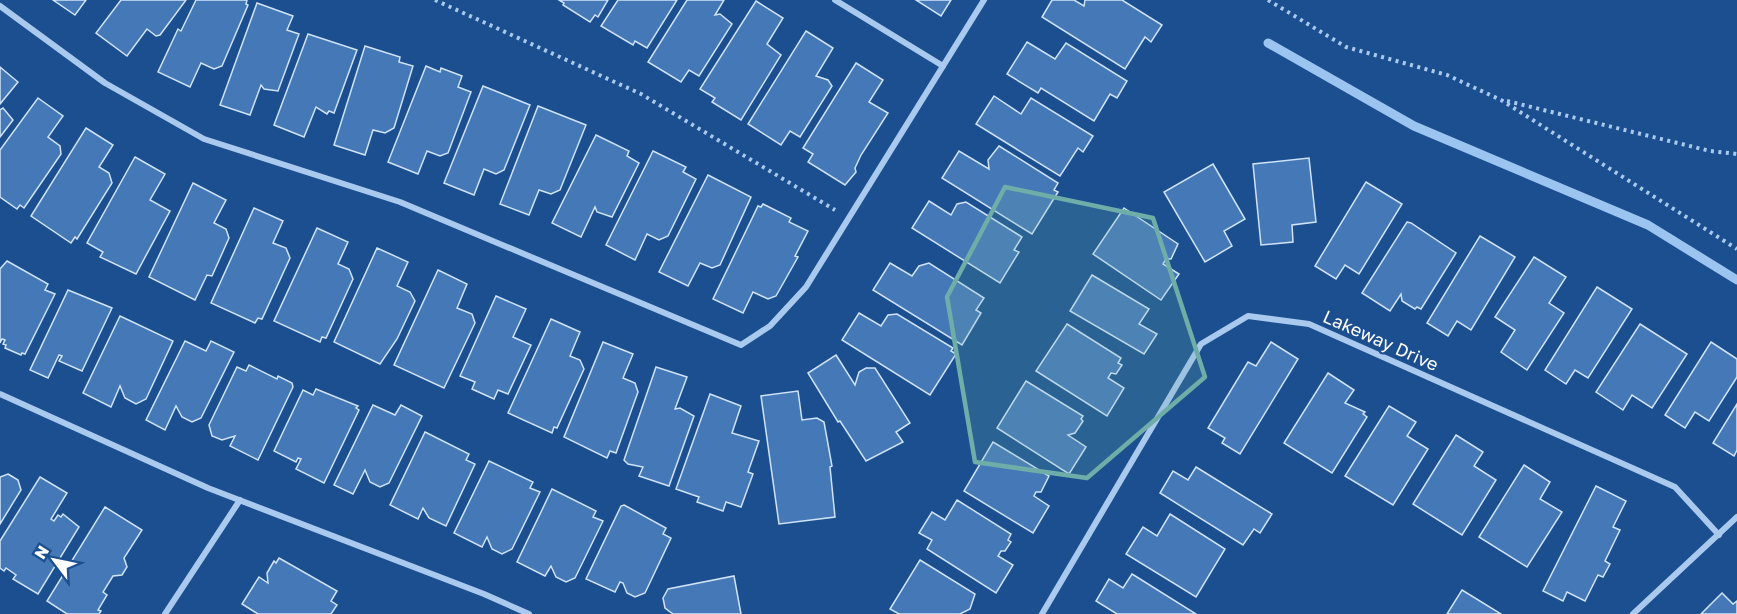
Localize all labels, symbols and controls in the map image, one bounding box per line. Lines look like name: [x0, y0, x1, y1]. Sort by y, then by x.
street label: Lakeway Drive: [1320, 305, 1442, 375]
north arrow: [24, 530, 84, 590]
text: N: [30, 542, 53, 563]

